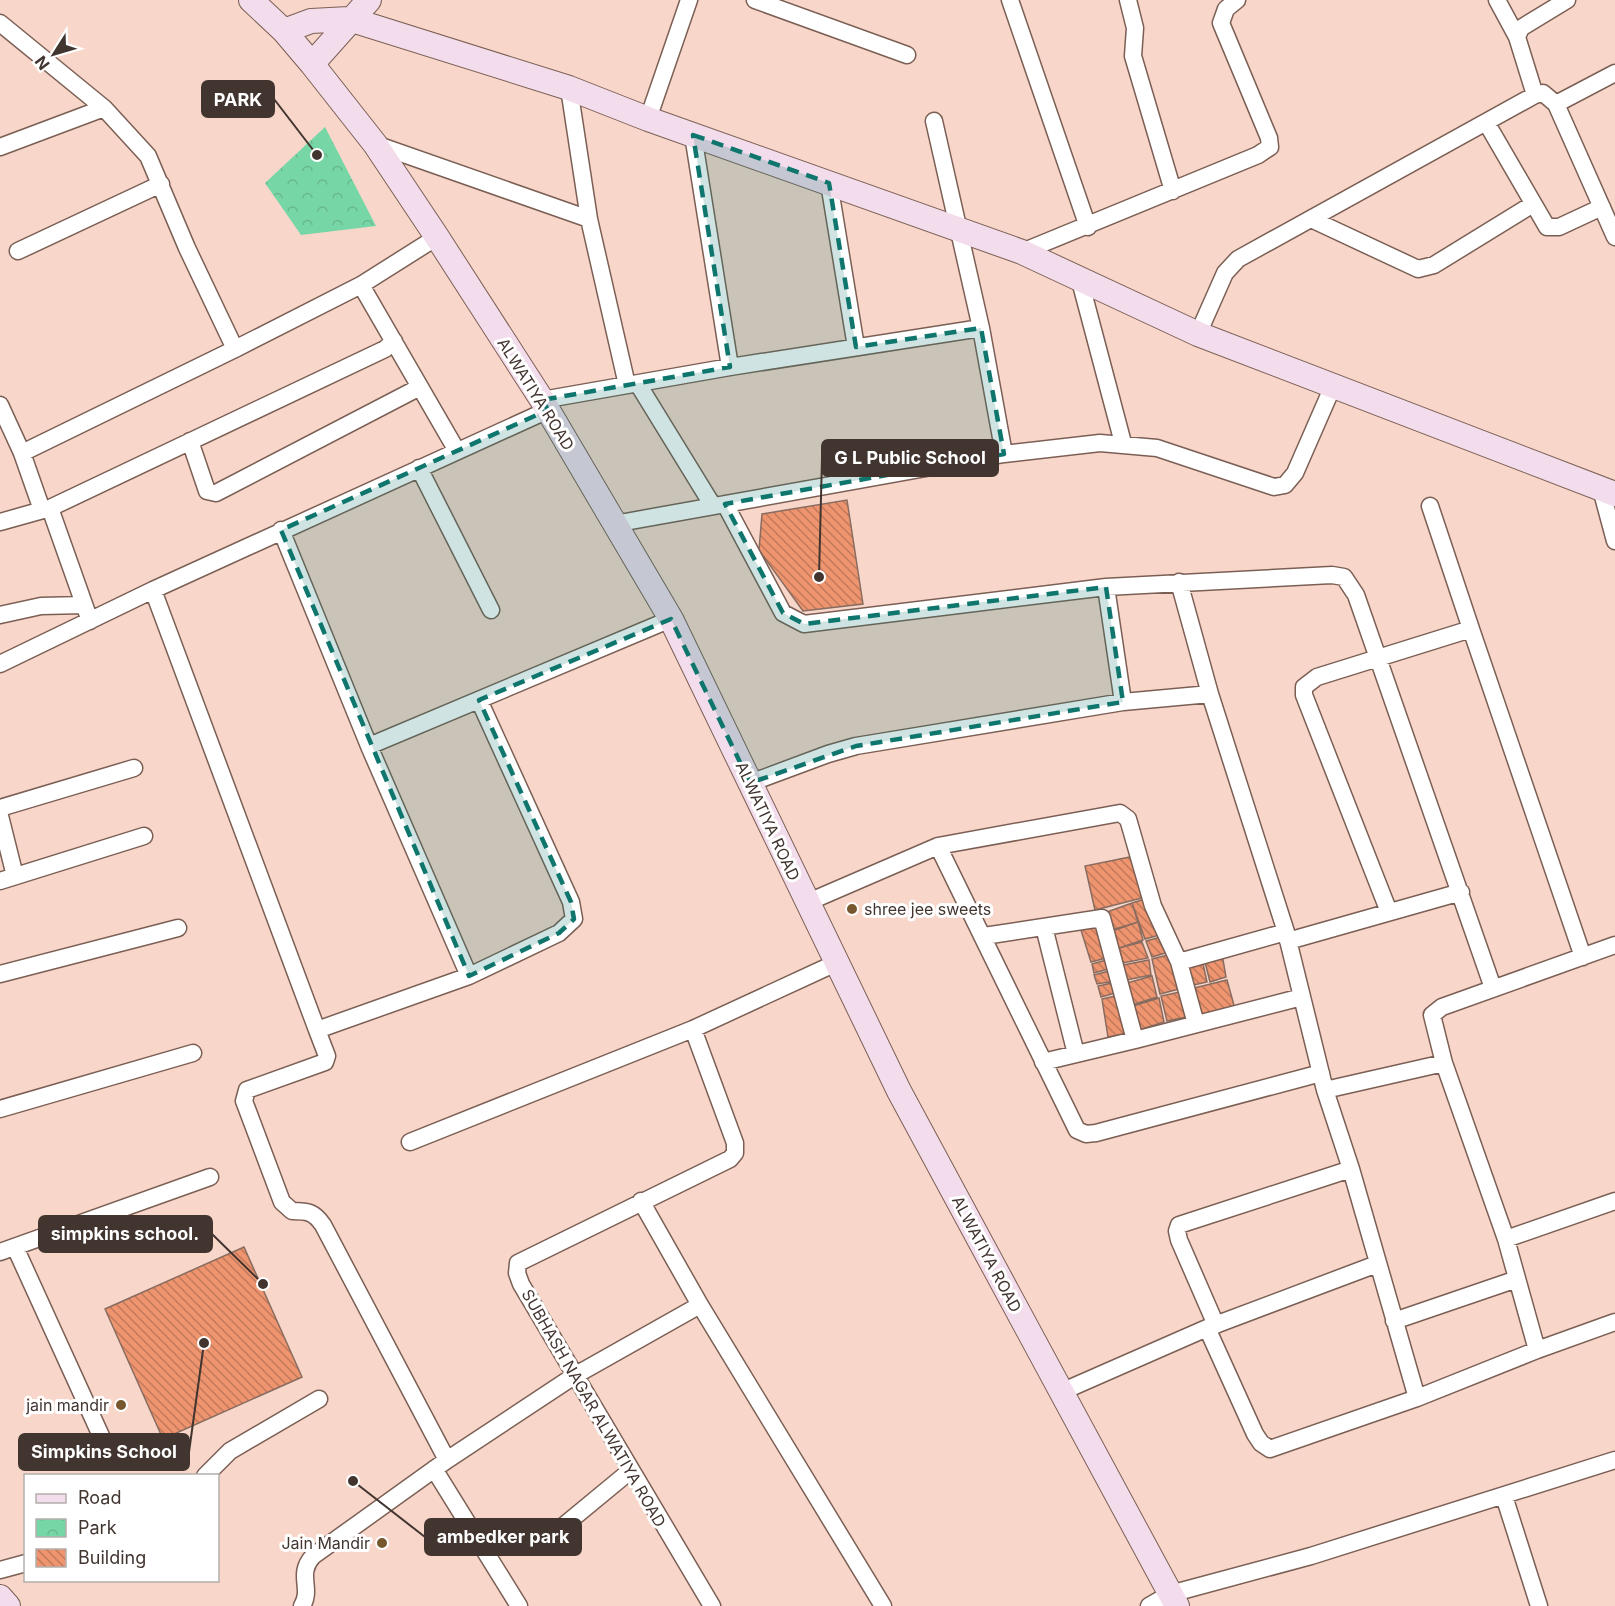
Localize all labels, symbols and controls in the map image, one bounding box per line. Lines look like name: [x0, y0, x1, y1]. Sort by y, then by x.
north arrow: [24, 24, 84, 84]
text: N: [30, 52, 54, 74]
callout: PARK: [202, 81, 274, 117]
text: PARK: [214, 89, 262, 110]
street label: ALWATIYA ROAD: [493, 334, 579, 454]
callout: G L Public School: [822, 440, 998, 476]
text: G L Public School: [834, 447, 986, 468]
street label: ALWATIYA ROAD: [732, 758, 804, 884]
place label: shree jee sweets: [864, 899, 991, 919]
marker: shree jee sweets: [845, 902, 859, 916]
street label: ALWATIYA ROAD: [948, 1192, 1026, 1316]
callout: simpkins school.: [39, 1216, 212, 1252]
text: simpkins school.: [51, 1223, 199, 1244]
street label: SUBHASH NAGAR ALWATIYA ROAD: [518, 1286, 670, 1530]
place label: jain mandir: [25, 1395, 109, 1415]
marker: jain mandir: [114, 1398, 128, 1412]
callout: Simpkins School: [19, 1434, 189, 1470]
text: Simpkins School: [31, 1441, 177, 1462]
legend: [24, 1474, 219, 1582]
text: Road: [78, 1487, 121, 1508]
text: Park: [78, 1517, 117, 1538]
callout: ambedker park: [425, 1519, 581, 1555]
text: ambedker park: [437, 1526, 570, 1547]
place label: Jain Mandir: [281, 1533, 370, 1553]
marker: Jain Mandir: [375, 1536, 389, 1550]
text: Building: [78, 1547, 146, 1568]

